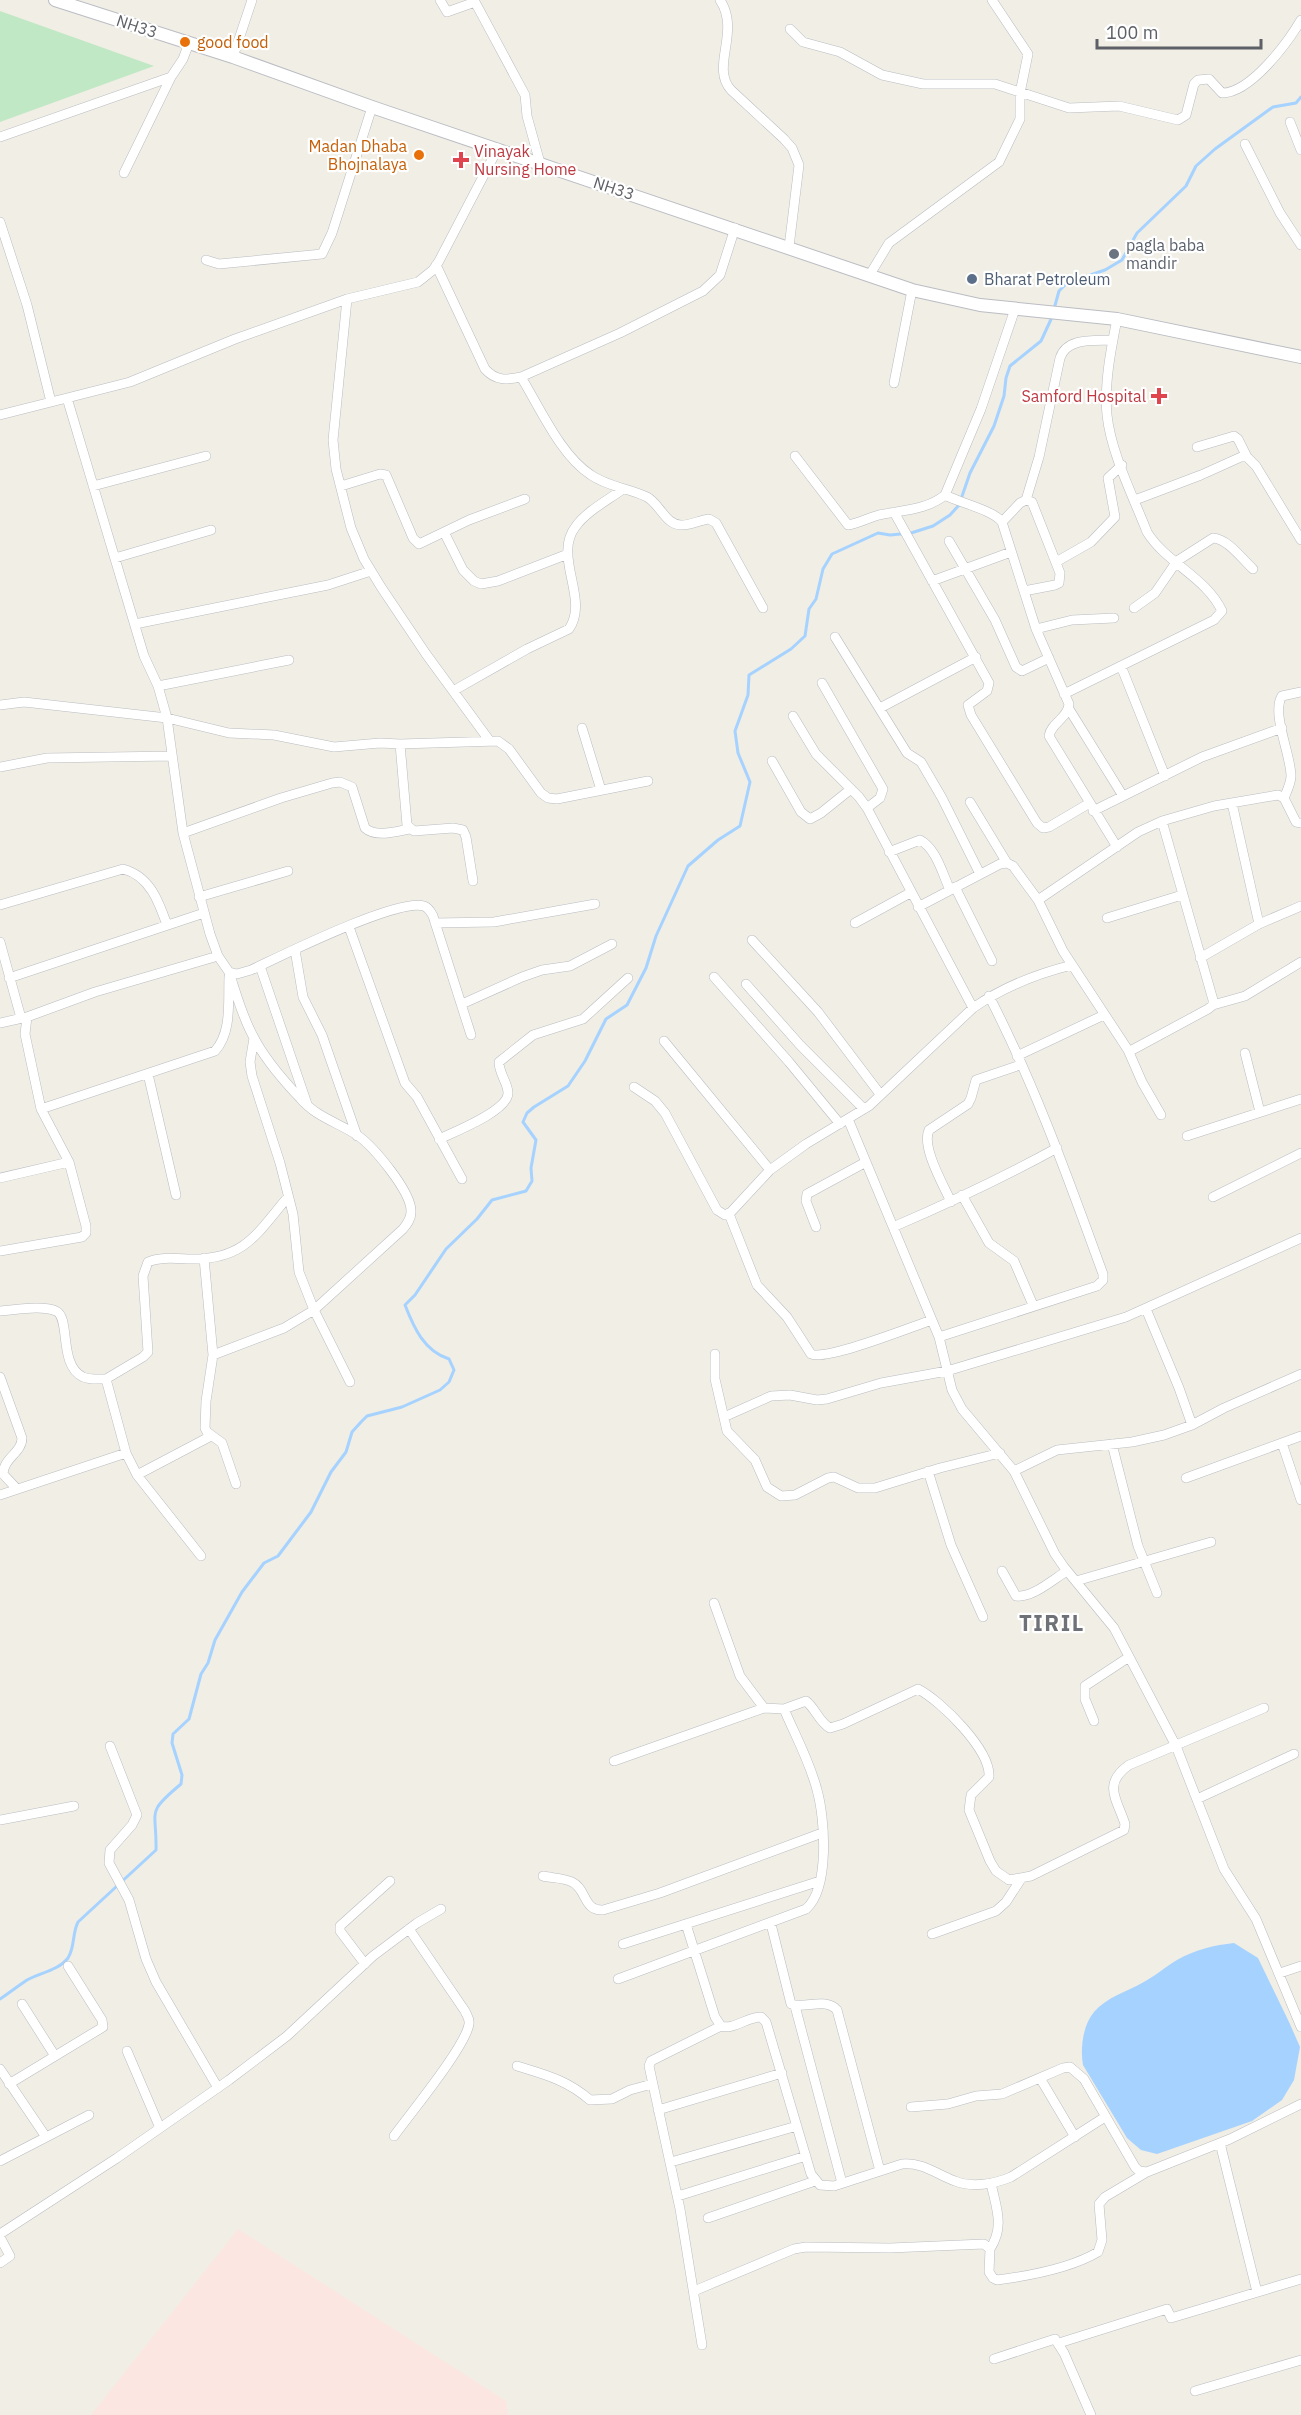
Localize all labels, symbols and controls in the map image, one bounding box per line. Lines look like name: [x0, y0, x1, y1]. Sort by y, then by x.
street label: NH33: [114, 10, 160, 42]
scale bar: [1097, 12, 1260, 50]
text: 100 m: [1106, 21, 1158, 44]
place label: good food: [197, 32, 269, 52]
marker: good food: [178, 35, 192, 49]
place label: Madan Dhaba Bhojnalaya: [309, 136, 407, 174]
place label: Vinayak Nursing Home: [474, 141, 577, 179]
marker: Madan Dhaba Bhojnalaya: [412, 148, 426, 162]
marker: Vinayak Nursing Home: [452, 151, 470, 169]
street label: NH33: [591, 172, 637, 204]
place label: pagla baba mandir: [1126, 235, 1205, 273]
marker: pagla baba mandir: [1107, 247, 1121, 261]
place label: Bharat Petroleum: [984, 269, 1111, 289]
marker: Bharat Petroleum: [965, 272, 979, 286]
place label: Samford Hospital: [1021, 386, 1146, 406]
marker: Samford Hospital: [1150, 387, 1168, 405]
district label: TIRIL: [1019, 1608, 1085, 1637]

